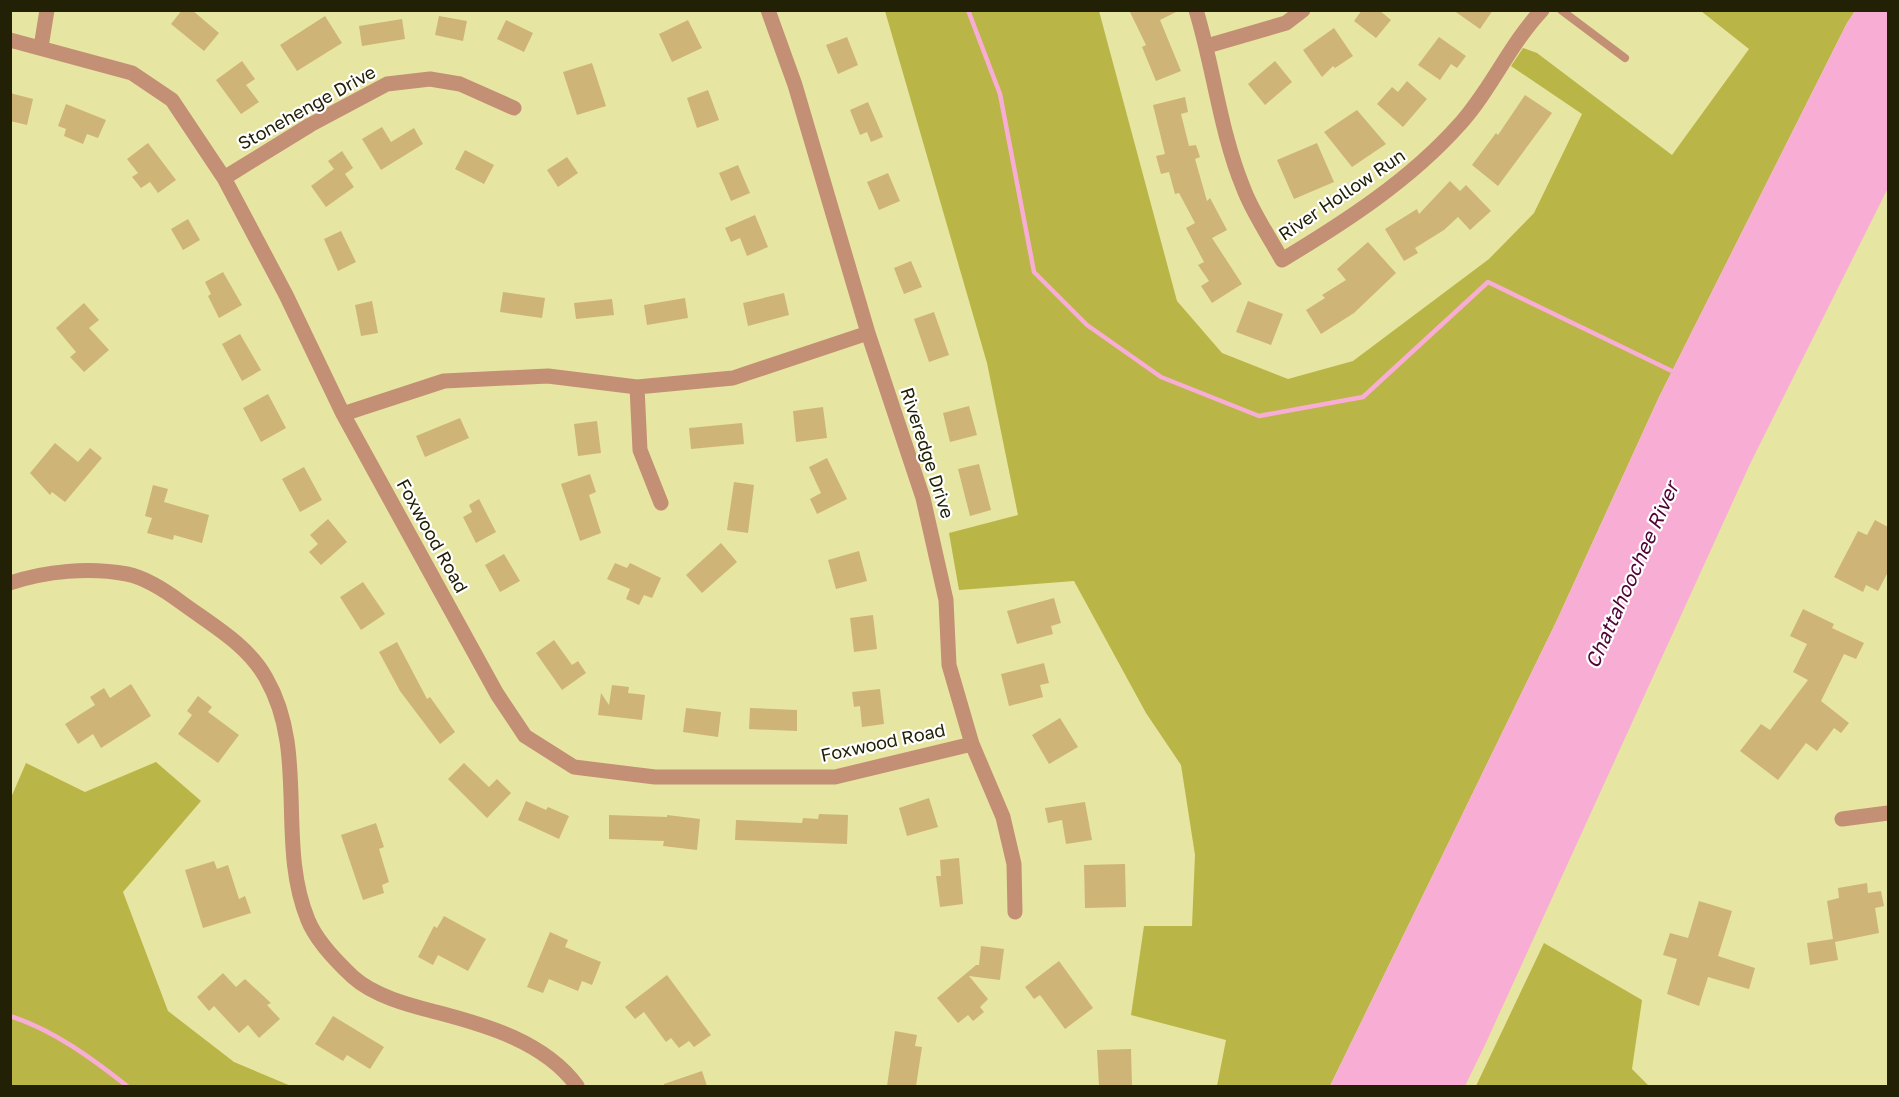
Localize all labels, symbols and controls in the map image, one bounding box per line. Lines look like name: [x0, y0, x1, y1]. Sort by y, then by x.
street label: Stonehenge Drive: [234, 60, 379, 154]
street label: River Hollow Run: [1274, 144, 1409, 245]
street label: Riveredge Drive: [896, 385, 959, 521]
street label: Foxwood Road: [393, 475, 473, 596]
water label: Chattahoochee River: [1579, 475, 1684, 671]
street label: Foxwood Road: [819, 718, 947, 766]

